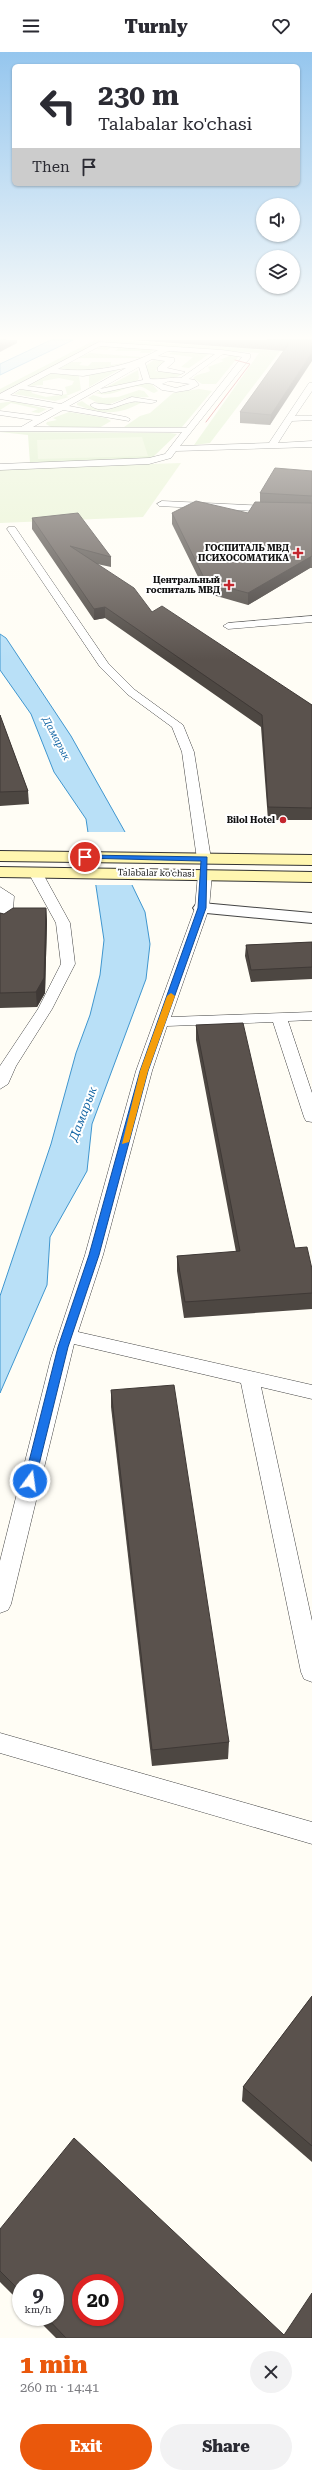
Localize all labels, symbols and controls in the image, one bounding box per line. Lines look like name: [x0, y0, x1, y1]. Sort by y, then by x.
icon: menu: [20, 15, 42, 37]
icon: heart: [270, 15, 292, 37]
text: Turnly: [124, 16, 188, 37]
text: 230 m: [98, 79, 179, 112]
icon: left: [32, 80, 84, 132]
text: Talabalar ko'chasi: [98, 113, 252, 134]
icon: arrive: [78, 156, 100, 178]
text: Then: [32, 158, 70, 176]
map controls: [256, 198, 300, 294]
button: sound: [256, 198, 300, 242]
button: layers: [256, 250, 300, 294]
place label: ГОСПИТАЛЬ МВД ПСИХОСОМАТИКА: [198, 543, 289, 563]
marker: ГОСПИТАЛЬ МВД ПСИХОСОМАТИКА: [292, 547, 304, 559]
place label: Центральный госпиталь МВД: [146, 575, 220, 595]
marker: Центральный госпиталь МВД: [223, 579, 235, 591]
water label: Дамарык: [40, 714, 73, 762]
place label: Bilol Hotel: [227, 815, 275, 825]
marker: Bilol Hotel: [278, 815, 288, 825]
pin: [68, 840, 102, 874]
icon: arrive: [74, 846, 96, 868]
street label: Talabalar ko'chasi: [117, 867, 195, 879]
water label: Дамарык: [66, 1085, 100, 1144]
position arrow: [9, 1460, 51, 1502]
speed limit sign: 20: [72, 2274, 124, 2326]
text: 9: [32, 2283, 44, 2307]
text: km/h: [25, 2304, 51, 2315]
text: 1 min: [20, 2351, 87, 2379]
button: close: [250, 2351, 292, 2393]
text: 260 m · 14:41: [20, 2380, 99, 2395]
button: Exit: [20, 2424, 152, 2470]
button: Share: [160, 2424, 292, 2470]

